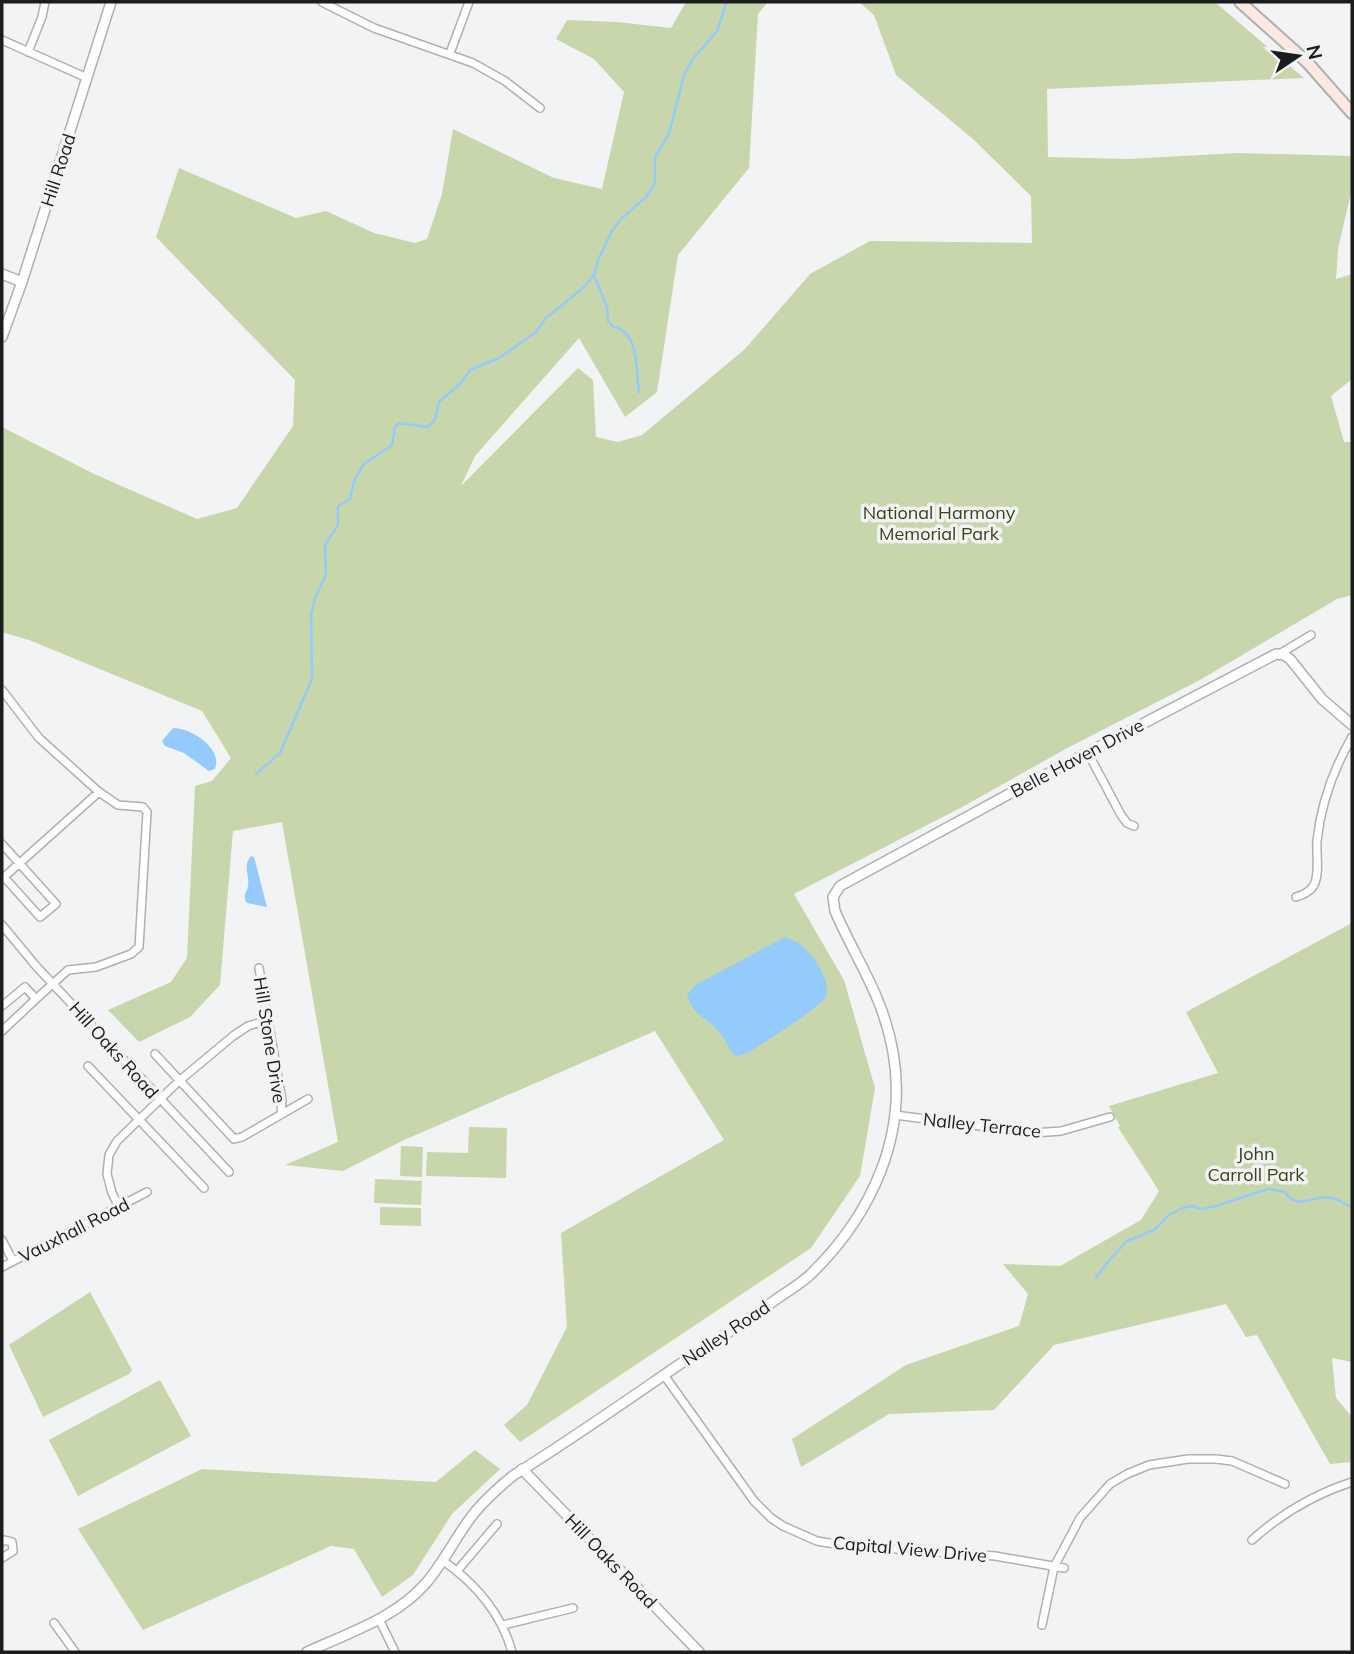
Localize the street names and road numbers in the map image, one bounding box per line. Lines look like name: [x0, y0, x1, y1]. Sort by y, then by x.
street label: Hill Road: [35, 131, 81, 209]
street label: Belle Haven Drive: [1006, 713, 1148, 803]
street label: Hill Stone Drive: [249, 975, 291, 1105]
street label: Hill Oaks Road: [64, 997, 164, 1103]
street label: Nalley Terrace: [922, 1107, 1042, 1143]
street label: Vauxhall Road: [15, 1192, 133, 1268]
street label: Nalley Road: [678, 1295, 774, 1371]
street label: Hill Oaks Road: [560, 1509, 662, 1613]
street label: Capital View Drive: [832, 1531, 988, 1567]

